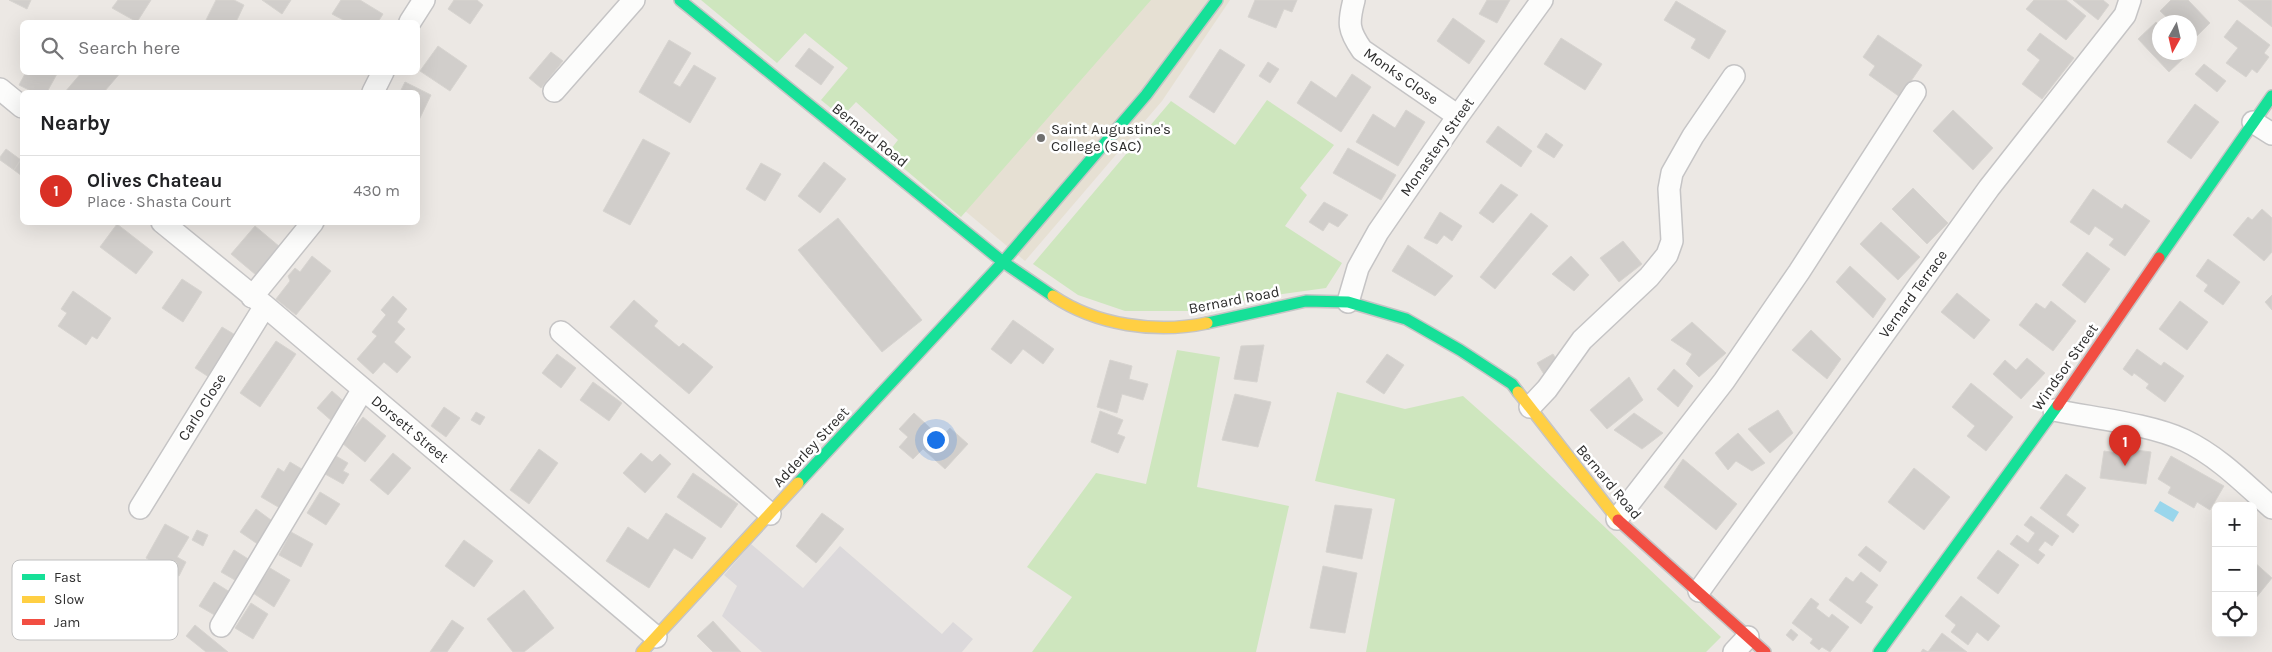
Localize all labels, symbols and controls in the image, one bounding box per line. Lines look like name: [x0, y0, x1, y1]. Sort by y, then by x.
north arrow: [2152, 15, 2197, 60]
search box: [20, 20, 420, 75]
icon: search: [38, 34, 66, 62]
text: Search here: [78, 37, 180, 59]
street label: Monks Close: [1360, 44, 1442, 108]
street label: Monastery Street: [1396, 94, 1478, 200]
street label: Bernard Road: [829, 99, 911, 171]
text: Nearby: [40, 111, 110, 135]
place label: Saint Augustine's College (SAC): [1051, 120, 1171, 155]
marker: Saint Augustine's College (SAC): [1035, 132, 1047, 144]
text: Olives Chateau: [87, 170, 222, 192]
text: 1: [53, 181, 59, 200]
text: 430 m: [353, 181, 400, 200]
text: Place · Shasta Court: [87, 192, 231, 211]
street label: Vernard Terrace: [1875, 246, 1951, 342]
street label: Bernard Road: [1187, 282, 1281, 318]
street label: Windsor Street: [2028, 320, 2102, 414]
street label: Carlo Close: [174, 370, 230, 444]
street label: Dorsett Street: [368, 392, 452, 467]
street label: Adderley Street: [769, 403, 853, 491]
pin: 1: [2109, 425, 2141, 466]
your location: [923, 427, 949, 453]
street label: Bernard Road: [1572, 441, 1646, 523]
map controls: [2212, 502, 2257, 637]
button: +: [2212, 502, 2257, 547]
button: −: [2212, 547, 2257, 592]
legend: [12, 560, 178, 640]
text: Fast: [54, 569, 81, 586]
text: Slow: [54, 591, 84, 608]
button: locate: [2212, 592, 2257, 637]
text: Jam: [54, 614, 80, 631]

